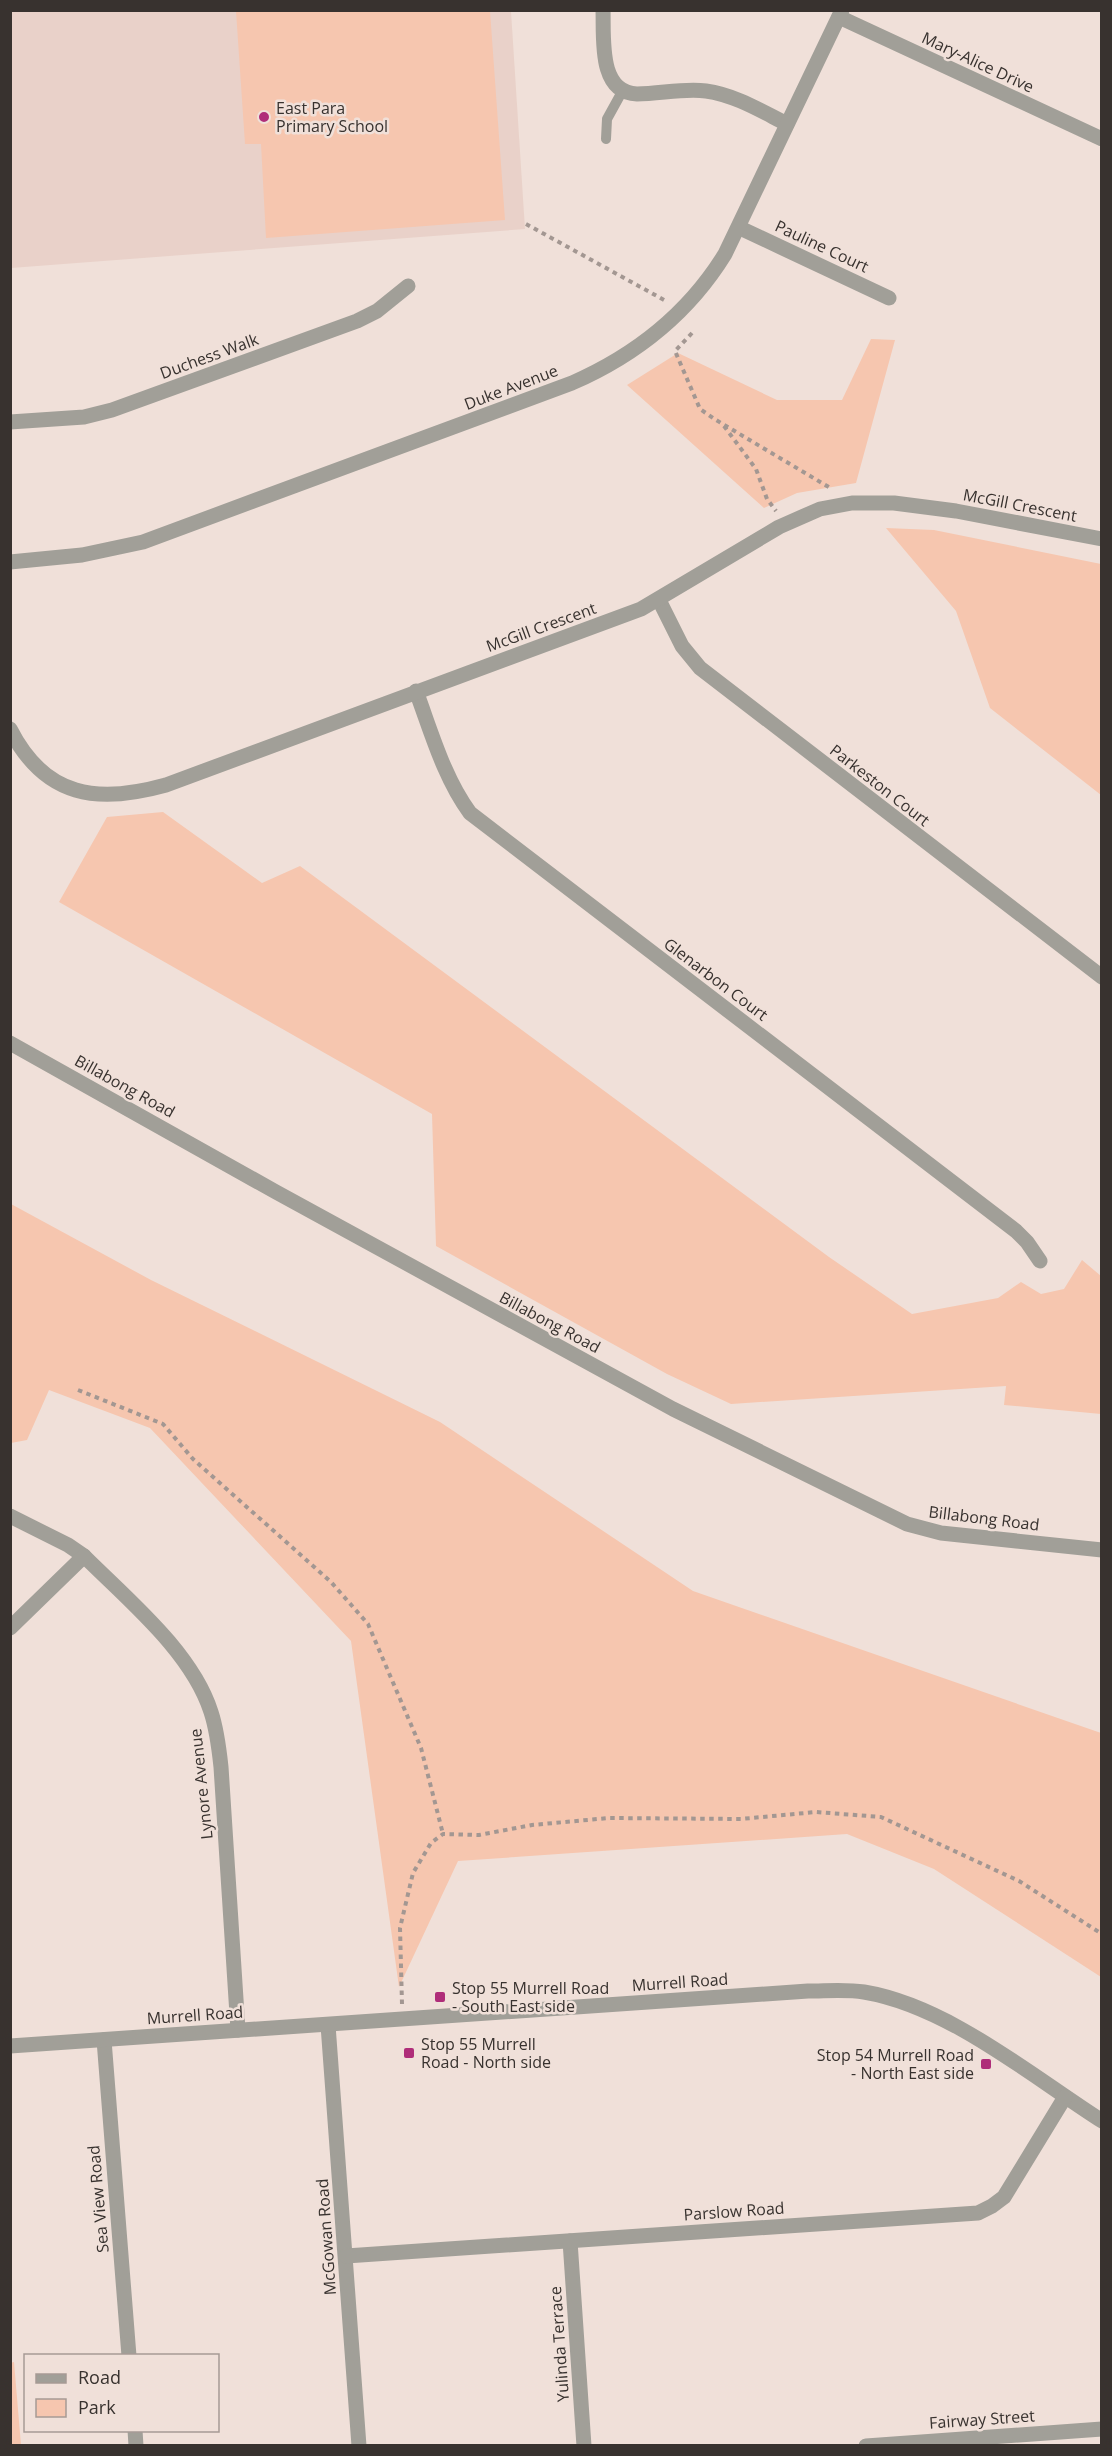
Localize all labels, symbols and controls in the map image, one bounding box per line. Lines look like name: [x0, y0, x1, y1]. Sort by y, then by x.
street label: Mary-Alice Drive: [918, 26, 1038, 98]
place label: East Para Primary School: [276, 97, 388, 137]
marker: East Para Primary School: [257, 110, 271, 124]
street label: Pauline Court: [772, 215, 873, 277]
street label: Duchess Walk: [157, 328, 262, 384]
street label: Duke Avenue: [461, 359, 561, 415]
street label: McGill Crescent: [961, 483, 1079, 527]
street label: McGill Crescent: [483, 597, 599, 657]
street label: Parkeston Court: [826, 739, 935, 831]
street label: Glenarbon Court: [659, 933, 773, 1026]
street label: Billabong Road: [71, 1049, 179, 1123]
street label: Billabong Road: [496, 1286, 604, 1358]
street label: Billabong Road: [927, 1500, 1041, 1536]
street label: Lynore Avenue: [184, 1728, 218, 1840]
street label: Murrell Road: [631, 1968, 729, 1996]
place label: Stop 55 Murrell Road - South East side: [452, 1977, 609, 2017]
marker: Stop 55 Murrell Road - South East side: [433, 1990, 447, 2004]
street label: Murrell Road: [146, 2001, 244, 2029]
place label: Stop 55 Murrell Road - North side: [421, 2033, 551, 2073]
place label: Stop 54 Murrell Road - North East side: [817, 2044, 974, 2084]
marker: Stop 55 Murrell Road - North side: [402, 2046, 416, 2060]
marker: Stop 54 Murrell Road - North East side: [979, 2057, 993, 2071]
street label: Sea View Road: [82, 2144, 114, 2254]
street label: McGowan Road: [311, 2178, 341, 2296]
street label: Parslow Road: [683, 2197, 785, 2225]
street label: Yulinda Terrace: [544, 2285, 574, 2403]
legend: [24, 2354, 219, 2432]
text: Road: [78, 2365, 121, 2389]
text: Park: [78, 2395, 116, 2419]
street label: Fairway Street: [928, 2404, 1036, 2434]

